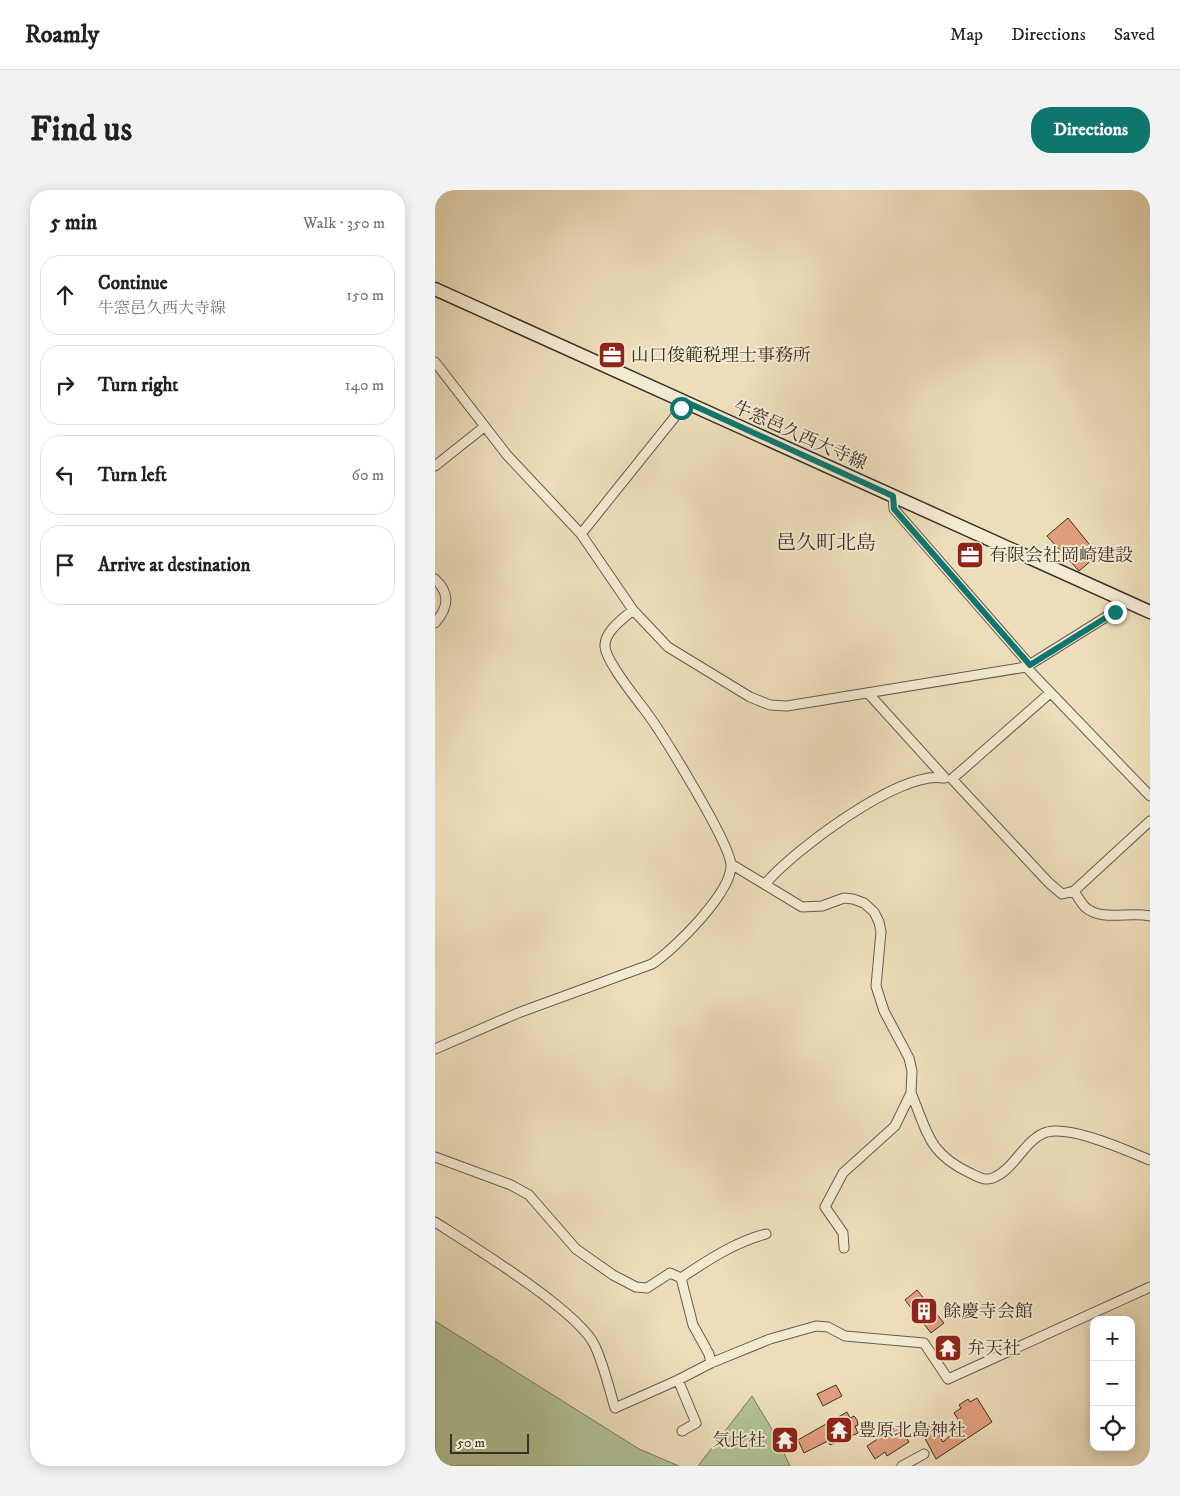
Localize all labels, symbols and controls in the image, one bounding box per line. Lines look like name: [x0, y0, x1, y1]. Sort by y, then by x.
text: Roamly: [25, 20, 99, 50]
text: Map: [950, 24, 983, 46]
text: Directions: [1011, 24, 1086, 46]
text: Saved: [1114, 24, 1155, 46]
button: Directions: [1031, 107, 1150, 153]
text: Find us: [30, 108, 132, 152]
text: 5 min: [50, 210, 97, 236]
text: Walk · 350 m: [303, 213, 385, 233]
text: Continue: [98, 272, 168, 295]
icon: ahead: [51, 281, 79, 309]
text: 150 m: [346, 285, 384, 305]
text: 牛窓邑久西大寺線: [98, 298, 226, 318]
office icon: 山口俊範税理士事務所: [597, 340, 627, 370]
place label: 山口俊範税理士事務所: [631, 345, 811, 367]
icon: right: [51, 371, 79, 399]
text: Turn right: [98, 374, 178, 397]
text: 140 m: [345, 375, 384, 395]
route start: [670, 397, 693, 420]
street label: 牛窓邑久西大寺線: [729, 397, 870, 475]
icon: left: [51, 461, 79, 489]
text: Turn left: [98, 464, 167, 487]
text: 60 m: [352, 465, 384, 485]
district label: 邑久町北島: [776, 531, 876, 556]
office icon: 有限会社岡崎建設: [955, 540, 985, 570]
place label: 有限会社岡崎建設: [989, 545, 1133, 567]
icon: arrive: [51, 551, 79, 579]
text: Arrive at destination: [98, 554, 250, 577]
route end: [1104, 601, 1127, 624]
building icon: 餘慶寺会館: [909, 1296, 939, 1326]
place label: 餘慶寺会館: [943, 1301, 1033, 1323]
map controls: [1090, 1316, 1135, 1451]
button: +: [1090, 1316, 1135, 1361]
temple icon: 弁天社: [933, 1333, 963, 1363]
place label: 弁天社: [967, 1338, 1021, 1360]
button: −: [1090, 1361, 1135, 1406]
button: locate: [1090, 1406, 1135, 1451]
temple icon: 豊原北島神社: [824, 1415, 854, 1445]
place label: 豊原北島神社: [858, 1420, 966, 1442]
temple icon: 気比社: [770, 1425, 800, 1455]
place label: 気比社: [712, 1430, 766, 1452]
scale bar: [450, 1431, 529, 1454]
text: 50 m: [457, 1434, 485, 1452]

